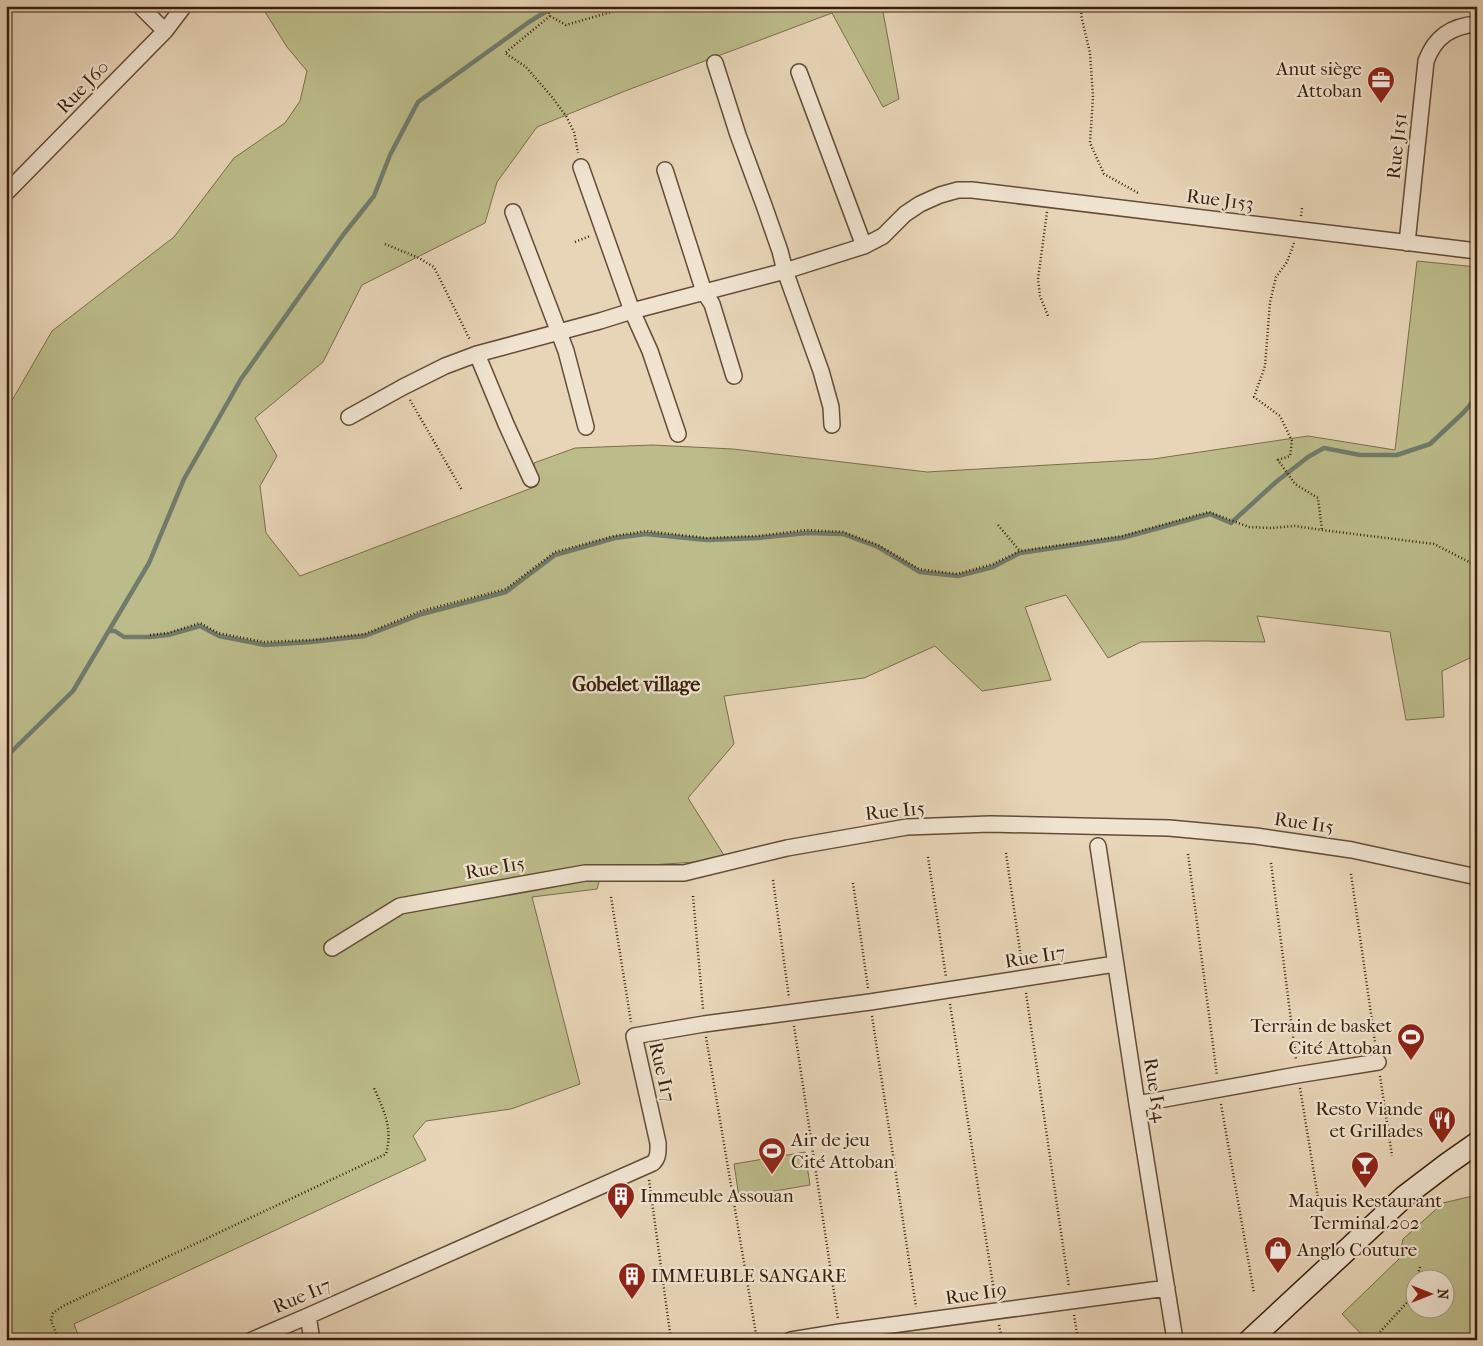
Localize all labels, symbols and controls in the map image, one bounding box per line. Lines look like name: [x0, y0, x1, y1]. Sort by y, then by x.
street label: Rue J60: [52, 56, 114, 118]
place label: Anut siège Attoban: [1275, 58, 1362, 102]
office icon: Anut siège Attoban: [1366, 65, 1396, 104]
street label: Rue J151: [1383, 112, 1411, 180]
street label: Rue J153: [1185, 185, 1255, 215]
district label: Gobelet village: [572, 673, 700, 696]
street label: Rue I15: [864, 797, 926, 825]
street label: Rue I15: [1273, 808, 1335, 838]
street label: Rue I15: [464, 852, 526, 884]
street label: Rue I17: [1003, 941, 1067, 973]
place label: Terrain de basket Cité Attoban: [1250, 1015, 1392, 1059]
sports icon: Terrain de basket Cité Attoban: [1396, 1022, 1426, 1061]
street label: Rue I17: [644, 1040, 680, 1104]
street label: Rue I54: [1139, 1056, 1171, 1124]
place label: Resto Viande et Grillades: [1315, 1098, 1423, 1142]
restaurant icon: Resto Viande et Grillades: [1427, 1105, 1457, 1144]
place label: Air de jeu Cité Attoban: [790, 1129, 894, 1173]
sports icon: Air de jeu Cité Attoban: [757, 1136, 787, 1175]
bar icon: Maquis Restaurant Terminal 202: [1350, 1150, 1380, 1189]
building icon: Immeuble Assouan: [606, 1181, 636, 1220]
place label: Immeuble Assouan: [640, 1185, 794, 1207]
place label: Maquis Restaurant Terminal 202: [1288, 1190, 1442, 1234]
shop icon: Anglo Couture: [1263, 1235, 1293, 1274]
place label: Anglo Couture: [1296, 1239, 1417, 1261]
building icon: IMMEUBLE SANGARE: [617, 1261, 647, 1300]
place label: IMMEUBLE SANGARE: [651, 1265, 847, 1287]
north arrow: [1406, 1268, 1456, 1318]
street label: Rue I17: [270, 1274, 334, 1318]
street label: Rue I19: [944, 1279, 1008, 1309]
text: N: [1434, 1289, 1451, 1300]

